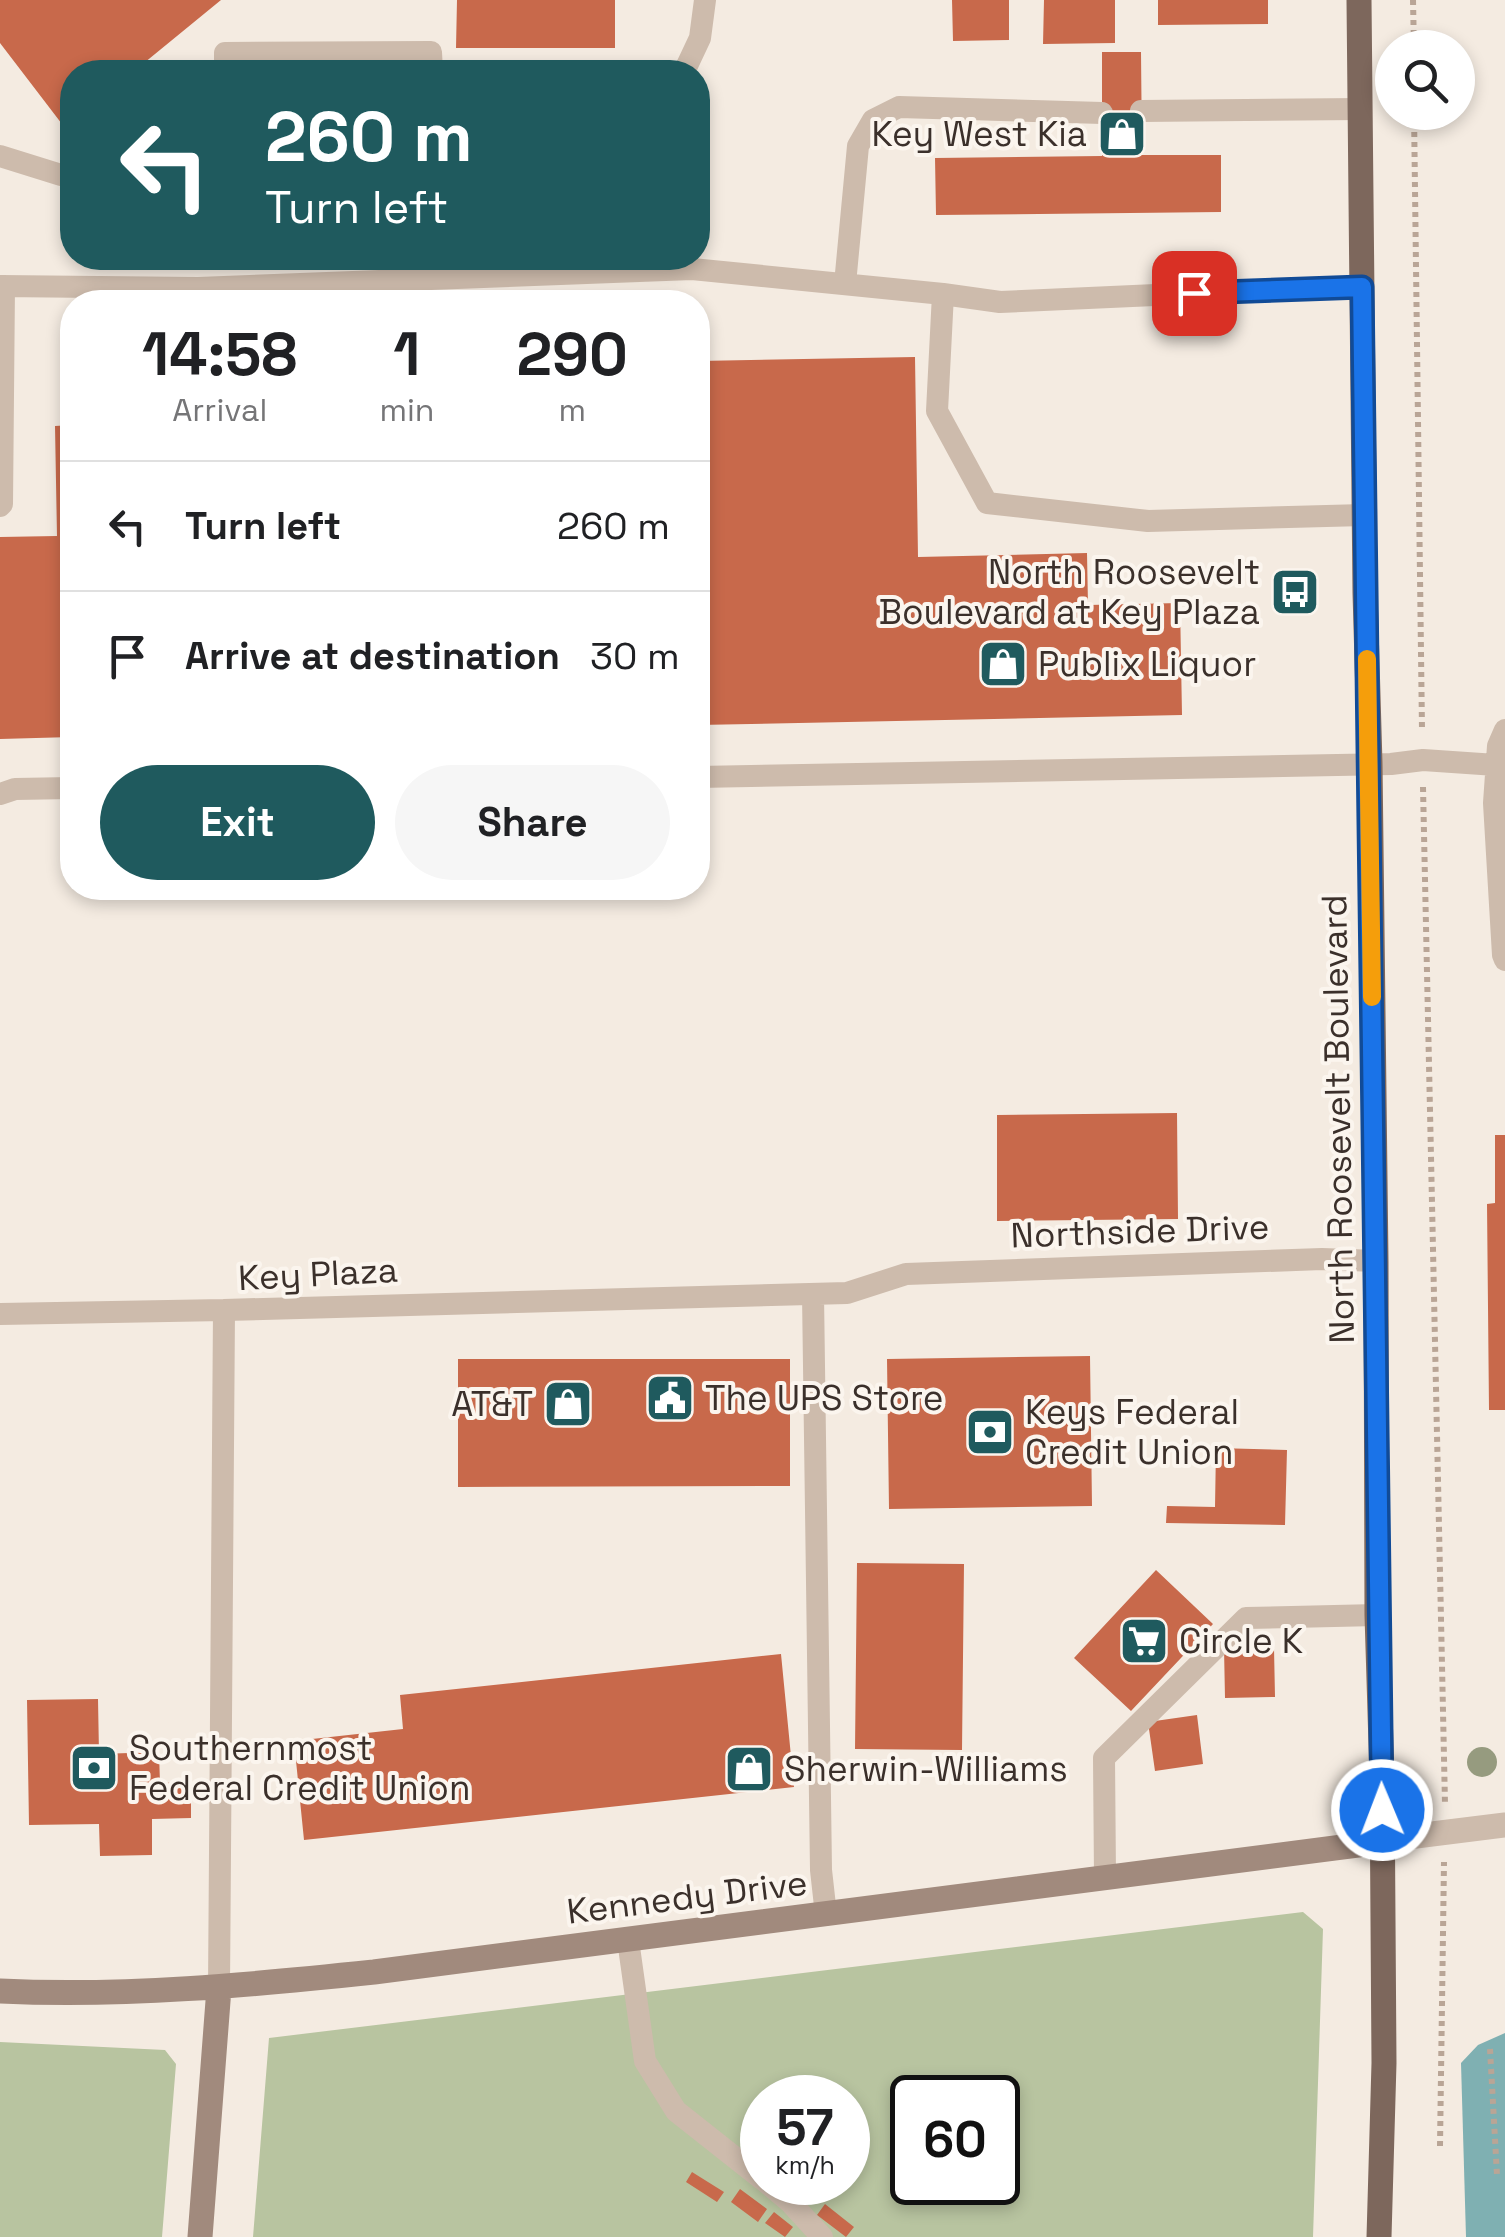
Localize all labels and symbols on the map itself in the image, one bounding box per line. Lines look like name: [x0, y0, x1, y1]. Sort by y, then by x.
shop icon: Key West Kia: [1096, 108, 1148, 160]
place label: Key West Kia: [871, 112, 1087, 156]
pin: [1152, 251, 1237, 336]
place label: North Roosevelt Boulevard at Key Plaza: [879, 550, 1260, 634]
bus stop icon: North Roosevelt Boulevard at Key Plaza: [1269, 566, 1321, 618]
shop icon: Publix Liquor: [977, 638, 1029, 690]
place label: Publix Liquor: [1038, 642, 1256, 686]
street label: North Roosevelt Boulevard: [1312, 894, 1364, 1344]
street label: Northside Drive: [1010, 1204, 1270, 1258]
street label: Key Plaza: [237, 1248, 399, 1300]
public building icon: The UPS Store: [644, 1372, 696, 1424]
place label: The UPS Store: [705, 1376, 943, 1420]
shop icon: AT&T: [542, 1378, 594, 1430]
place label: AT&T: [451, 1382, 533, 1426]
place label: Keys Federal Credit Union: [1025, 1390, 1239, 1474]
bank icon: Keys Federal Credit Union: [964, 1406, 1016, 1458]
supermarket icon: Circle K: [1118, 1615, 1170, 1667]
place label: Circle K: [1179, 1619, 1303, 1663]
place label: Southernmost Federal Credit Union: [129, 1726, 470, 1810]
bank icon: Southernmost Federal Credit Union: [68, 1742, 120, 1794]
shop icon: Sherwin-Williams: [723, 1743, 775, 1795]
place label: Sherwin-Williams: [784, 1747, 1068, 1791]
position arrow: [1330, 1758, 1434, 1862]
street label: Kennedy Drive: [564, 1860, 810, 1934]
speed limit sign: 60: [890, 2075, 1020, 2205]

